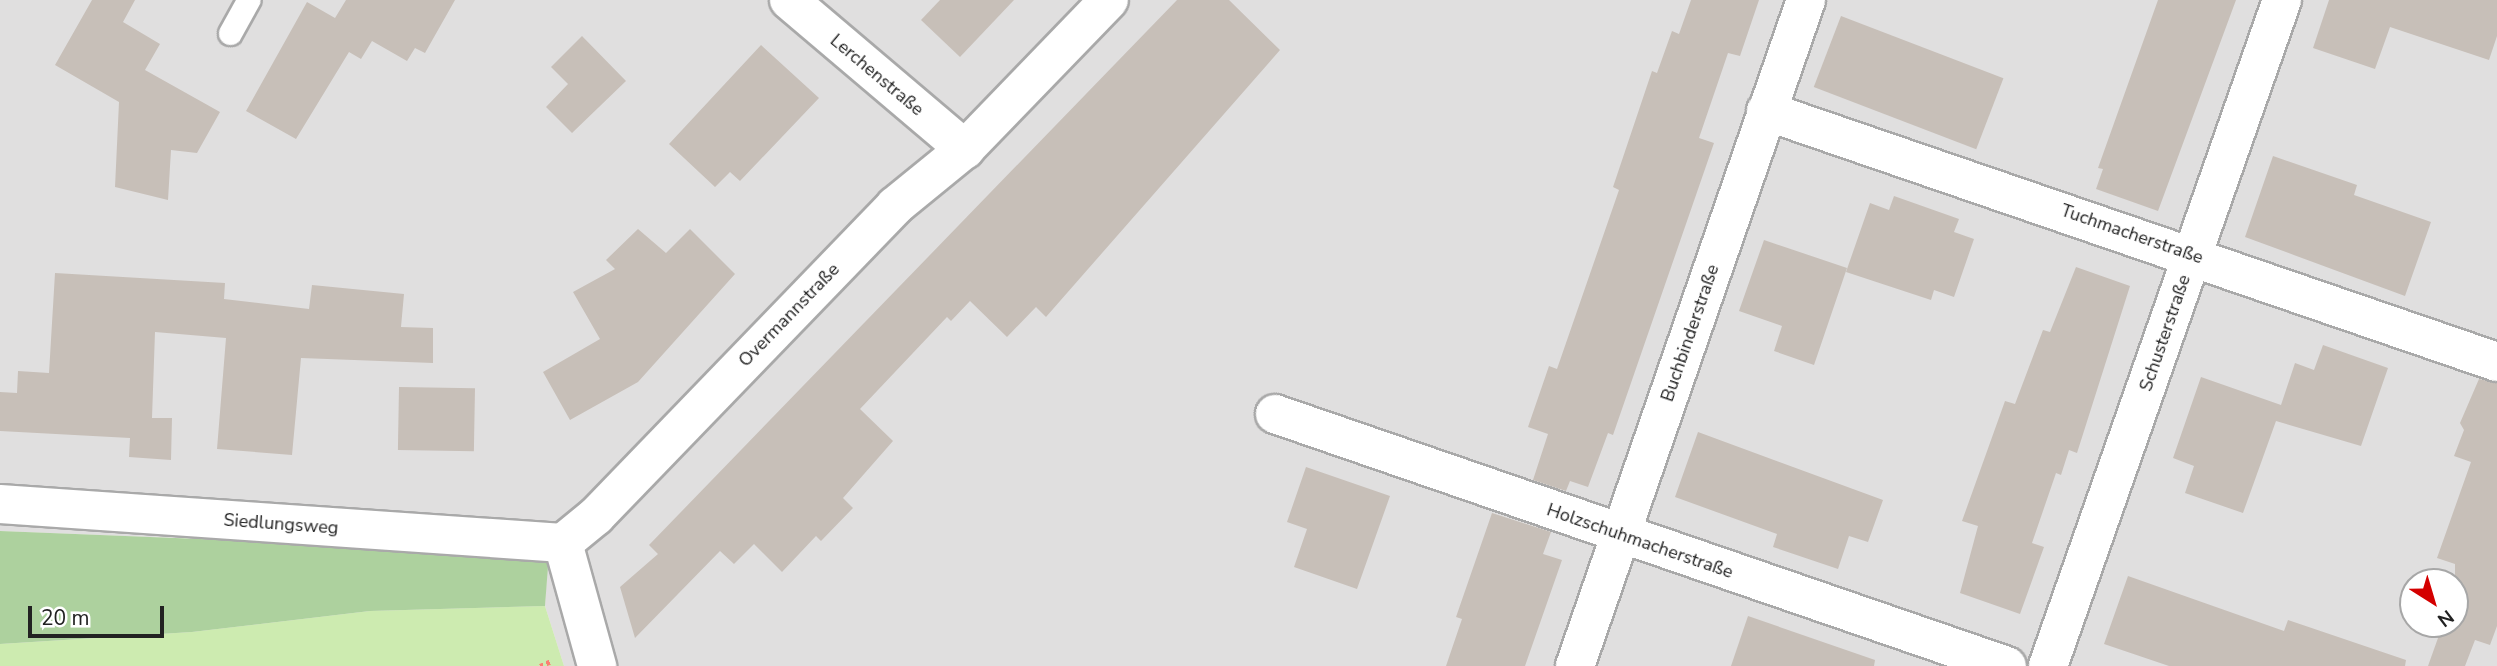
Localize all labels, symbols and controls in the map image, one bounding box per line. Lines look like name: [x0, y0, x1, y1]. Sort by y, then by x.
street label: Lerchenstraße: [826, 30, 928, 120]
street label: Tuchmacherstraße: [2058, 200, 2206, 268]
street label: Overmannstraße: [734, 259, 844, 371]
street label: Buchbinderstraße: [1656, 262, 1724, 404]
street label: Schusterstraße: [2135, 272, 2195, 394]
street label: Holzschuhmacherstraße: [1544, 499, 1736, 583]
street label: Siedlungsweg: [223, 509, 339, 539]
north arrow: [2399, 568, 2469, 638]
scale bar: [32, 592, 168, 636]
text: 20 m: [41, 604, 90, 632]
text: N: [2432, 604, 2459, 633]

